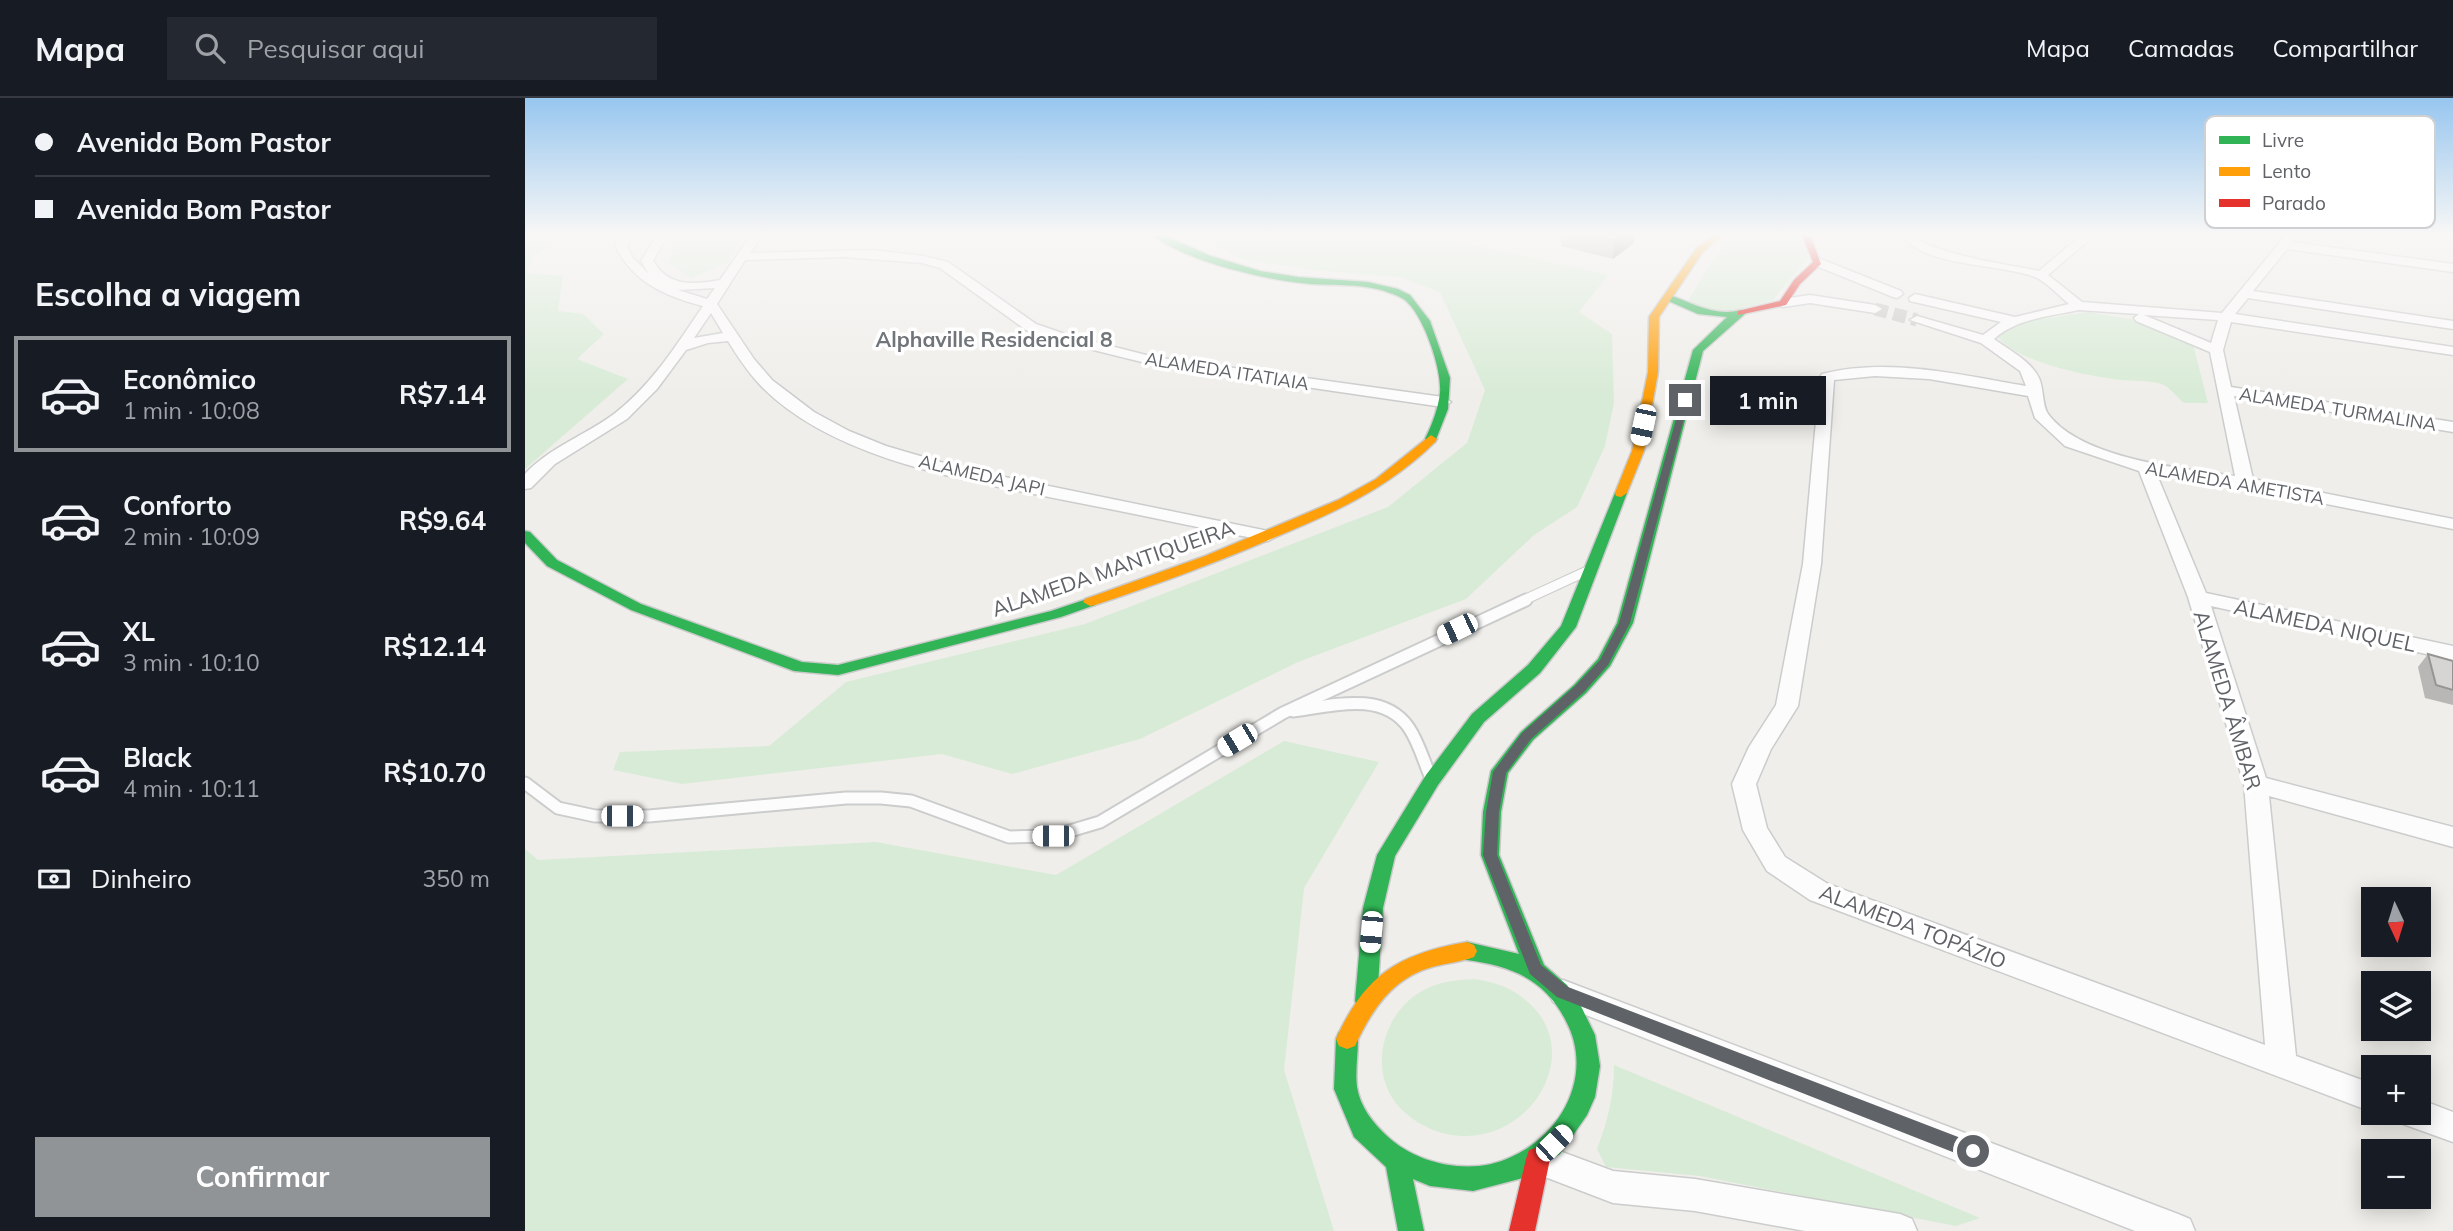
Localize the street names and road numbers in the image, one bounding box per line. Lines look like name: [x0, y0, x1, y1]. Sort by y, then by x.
street label: ALAMEDA ITATIAIA: [1143, 347, 1311, 395]
street label: ALAMEDA TURMALINA: [2238, 382, 2438, 436]
street label: ALAMEDA JAPI: [917, 449, 1047, 501]
street label: ALAMEDA AMETISTA: [2144, 456, 2326, 510]
street label: ALAMEDA MANTIQUEIRA: [988, 514, 1238, 622]
street label: ALAMEDA NIQUEL: [2232, 593, 2419, 657]
street label: ALAMEDA ÂMBAR: [2188, 607, 2268, 793]
street label: ALAMEDA TOPÁZIO: [1816, 878, 2010, 974]

